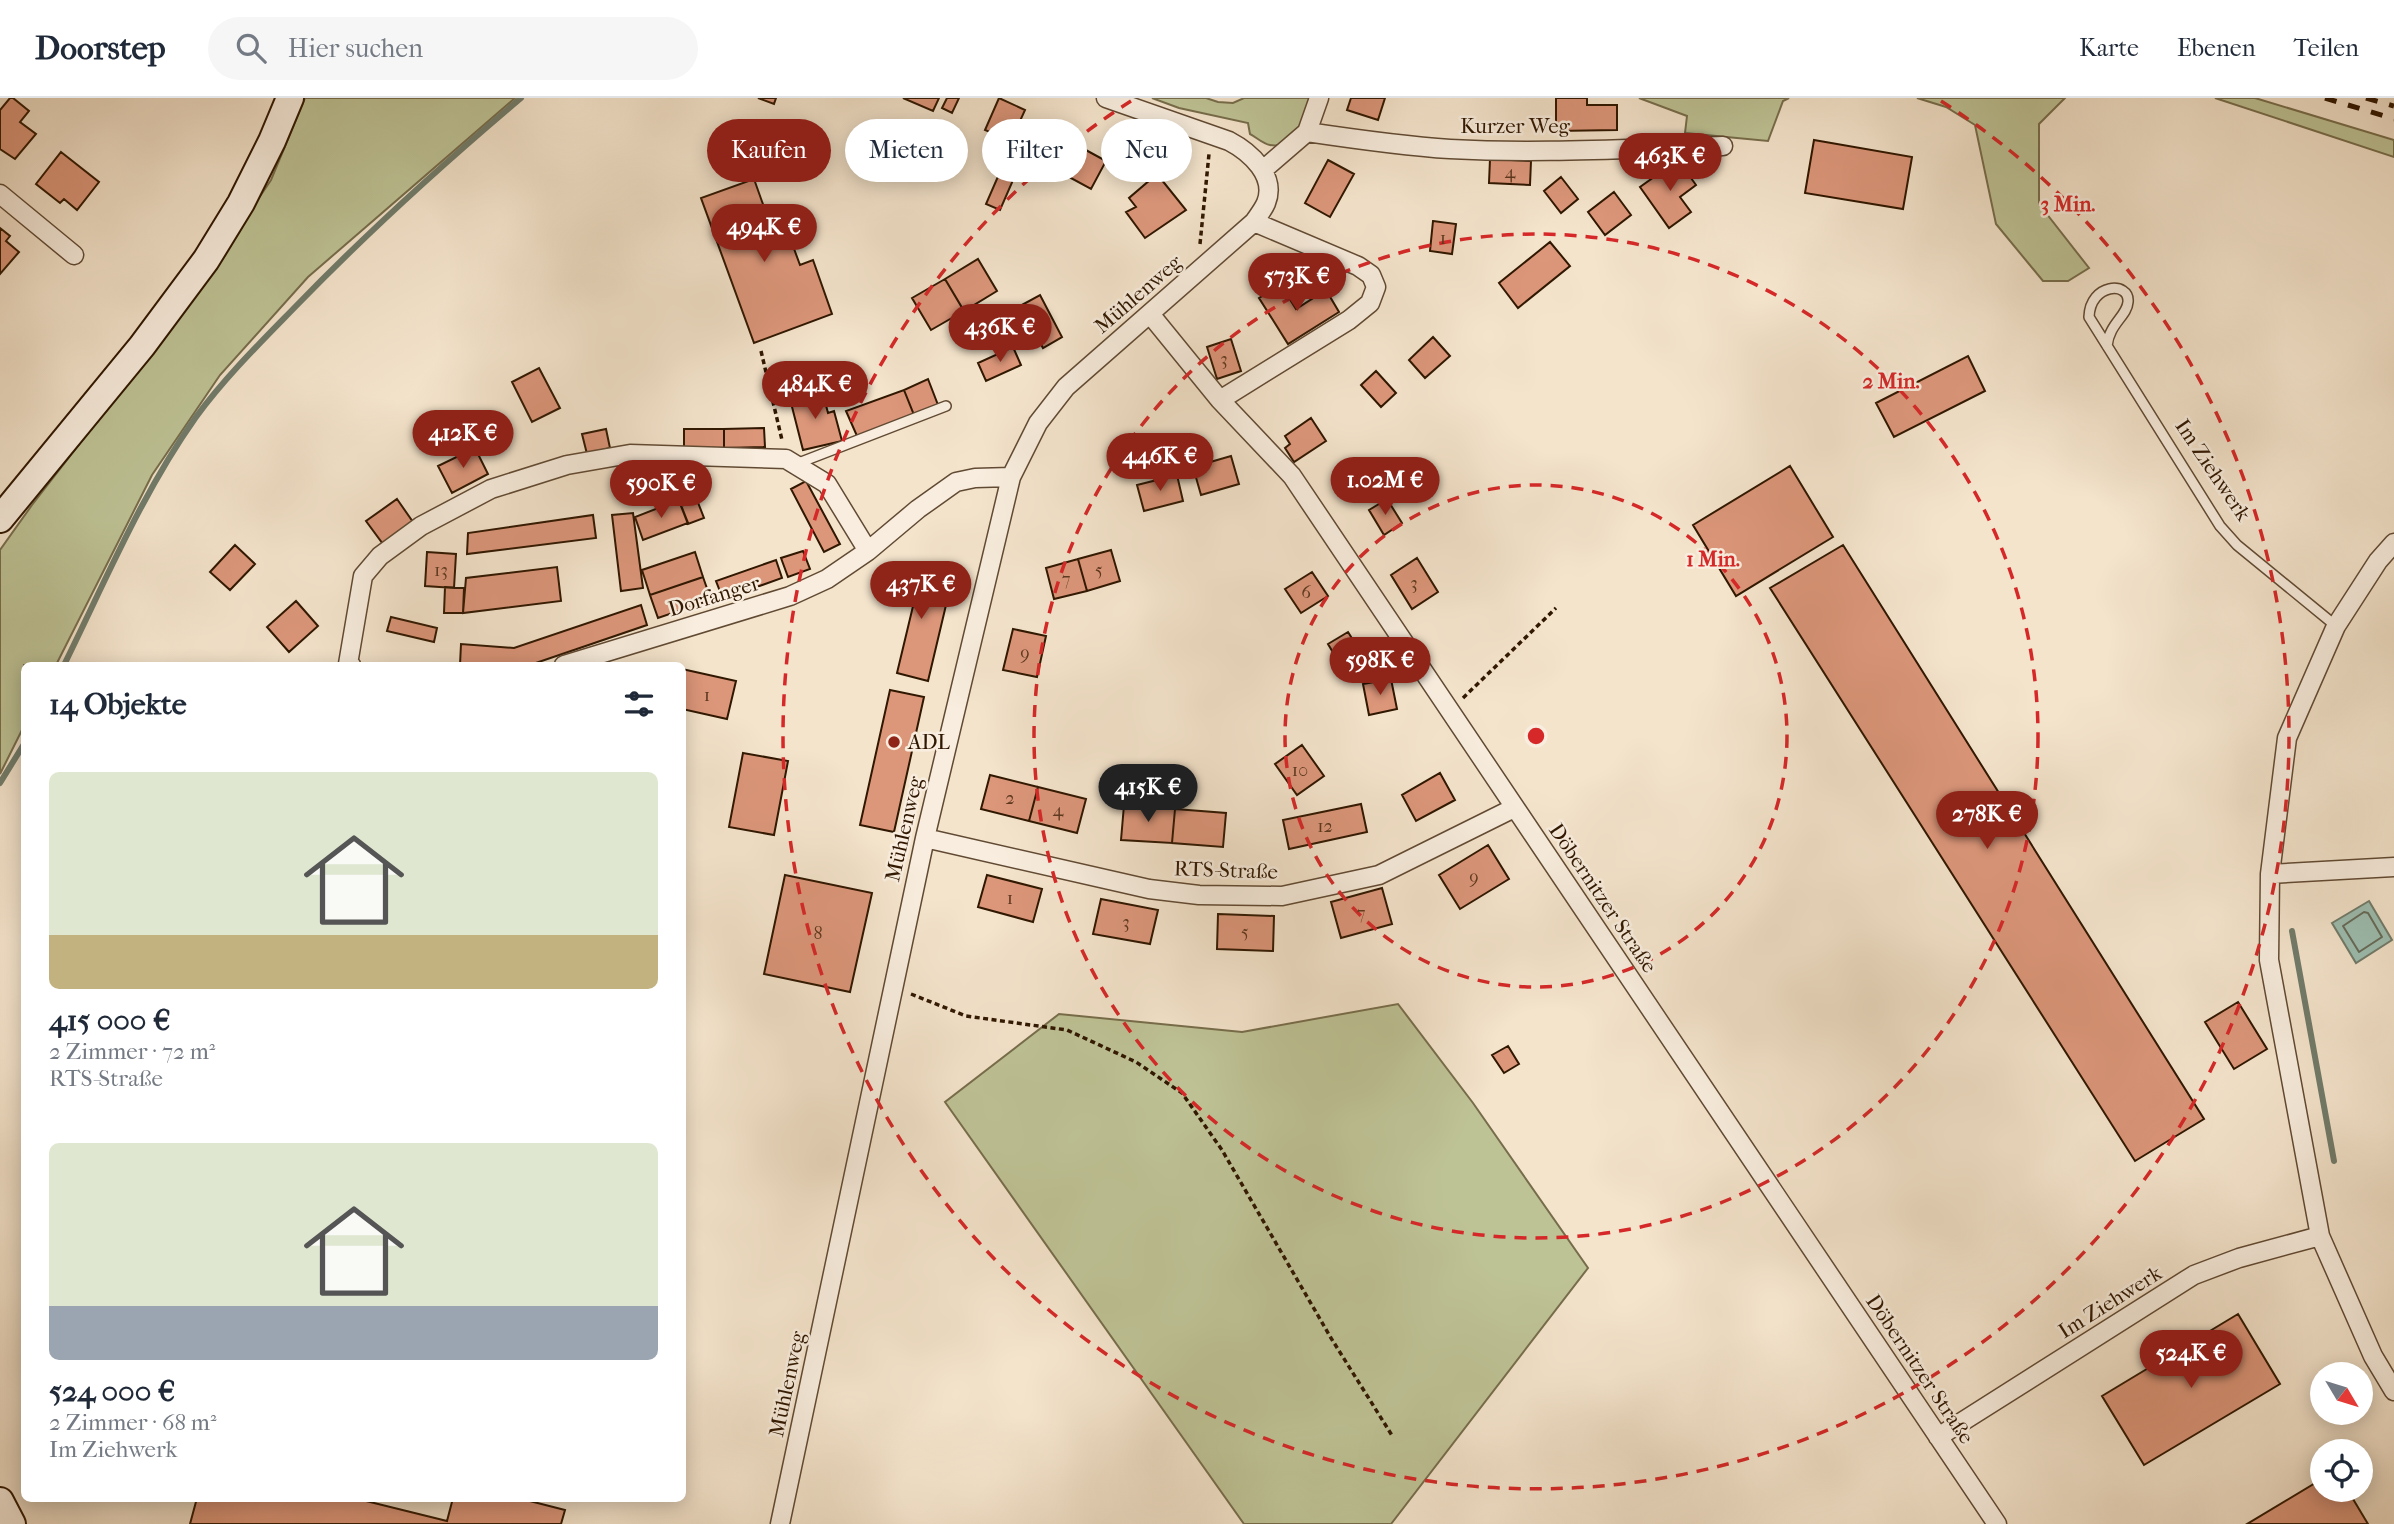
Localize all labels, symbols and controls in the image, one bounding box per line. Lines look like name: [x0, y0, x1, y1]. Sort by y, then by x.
search box: [208, 17, 698, 80]
text: Doorstep: [35, 29, 166, 68]
icon: search: [232, 29, 270, 67]
text: Hier suchen: [288, 33, 423, 64]
text: Karte: [2079, 34, 2139, 62]
text: Ebenen: [2177, 34, 2256, 62]
text: Teilen: [2294, 34, 2359, 62]
street label: Kurzer Weg: [1460, 114, 1571, 138]
chip: Kaufen: [707, 119, 831, 182]
chip: Mieten: [845, 119, 968, 182]
chip: Filter: [982, 119, 1087, 182]
chip: Neu: [1101, 119, 1192, 182]
pin: 463K €: [1613, 134, 1727, 193]
text: 463K €: [1635, 142, 1705, 169]
house number: 4: [1505, 162, 1516, 183]
text: 3 Min.: [2041, 192, 2095, 216]
pin: 494K €: [707, 204, 821, 264]
text: 494K €: [727, 213, 801, 240]
house number: 1: [1440, 228, 1446, 249]
street label: Mühlenweg: [1090, 249, 1187, 338]
pin: 573K €: [1240, 254, 1354, 313]
text: 573K €: [1264, 262, 1330, 289]
pin: 436K €: [943, 304, 1057, 364]
text: 436K €: [965, 313, 1035, 340]
house number: 3: [1220, 349, 1228, 370]
pin: 484K €: [758, 362, 872, 421]
text: 2 Min.: [1863, 369, 1919, 393]
text: 484K €: [778, 370, 852, 397]
pin: 412K €: [406, 410, 520, 470]
street label: Im Ziehwerk: [2170, 415, 2256, 525]
text: 412K €: [429, 419, 497, 446]
pin: 446K €: [1103, 434, 1217, 493]
text: 446K €: [1122, 442, 1198, 469]
pin: 1.02M €: [1320, 458, 1450, 517]
pin: 590K €: [604, 460, 718, 520]
text: 1.02M €: [1347, 466, 1423, 493]
text: 590K €: [626, 469, 696, 496]
text: 1 Min.: [1686, 547, 1740, 571]
house number: 13: [434, 560, 448, 581]
house number: 5: [1095, 560, 1103, 581]
pin: 437K €: [864, 561, 978, 621]
house number: 7: [1062, 569, 1071, 590]
text: 437K €: [886, 570, 956, 597]
street label: Dorfanger: [665, 571, 763, 621]
house number: 3: [1410, 573, 1418, 594]
house number: 6: [1301, 582, 1311, 603]
pin: 598K €: [1323, 638, 1437, 697]
house number: 9: [1020, 643, 1030, 664]
text: 598K €: [1346, 646, 1414, 673]
icon: filters: [620, 685, 658, 723]
house number: 1: [704, 685, 710, 706]
text: 14 Objekte: [49, 687, 187, 722]
centre of rings: [1524, 724, 1548, 748]
place label: ADL: [907, 730, 950, 754]
marker: ADL: [886, 734, 902, 750]
house number: 10: [1292, 760, 1308, 781]
pin: 415K €: [1091, 764, 1205, 824]
street label: Mühlenweg: [880, 773, 928, 884]
text: 415K €: [1115, 773, 1181, 800]
house number: 2: [1005, 788, 1015, 809]
pin: 278K €: [1930, 792, 2044, 851]
house number: 4: [1053, 800, 1064, 821]
text: 278K €: [1952, 800, 2022, 827]
house number: 12: [1317, 816, 1333, 837]
icon: home: [291, 817, 417, 943]
street label: Döbernitzer Straße: [1544, 819, 1662, 977]
street label: RTS-Straße: [1174, 856, 1278, 884]
house number: 9: [1469, 867, 1479, 888]
house number: 1: [1007, 888, 1013, 909]
house number: 7: [1357, 903, 1366, 924]
house number: 3: [1122, 912, 1130, 933]
house number: 5: [1241, 922, 1249, 943]
house number: 8: [813, 923, 823, 944]
text: 415 000 €: [49, 1003, 171, 1038]
text: 2 Zimmer · 72 m²: [49, 1038, 215, 1065]
text: RTS-Straße: [49, 1065, 163, 1092]
icon: home: [291, 1188, 417, 1314]
street label: Im Ziehwerk: [2054, 1261, 2166, 1343]
street label: Döbernitzer Straße: [1861, 1290, 1979, 1448]
street label: Mühlenweg: [764, 1328, 810, 1439]
pin: 524K €: [2134, 1330, 2248, 1390]
text: 524K €: [2156, 1339, 2226, 1366]
north arrow: [2310, 1362, 2373, 1424]
map controls: [2310, 1362, 2373, 1502]
text: 524 000 €: [49, 1374, 175, 1409]
text: 2 Zimmer · 68 m²: [49, 1409, 216, 1436]
text: Im Ziehwerk: [49, 1436, 177, 1463]
button: locate: [2310, 1439, 2373, 1502]

